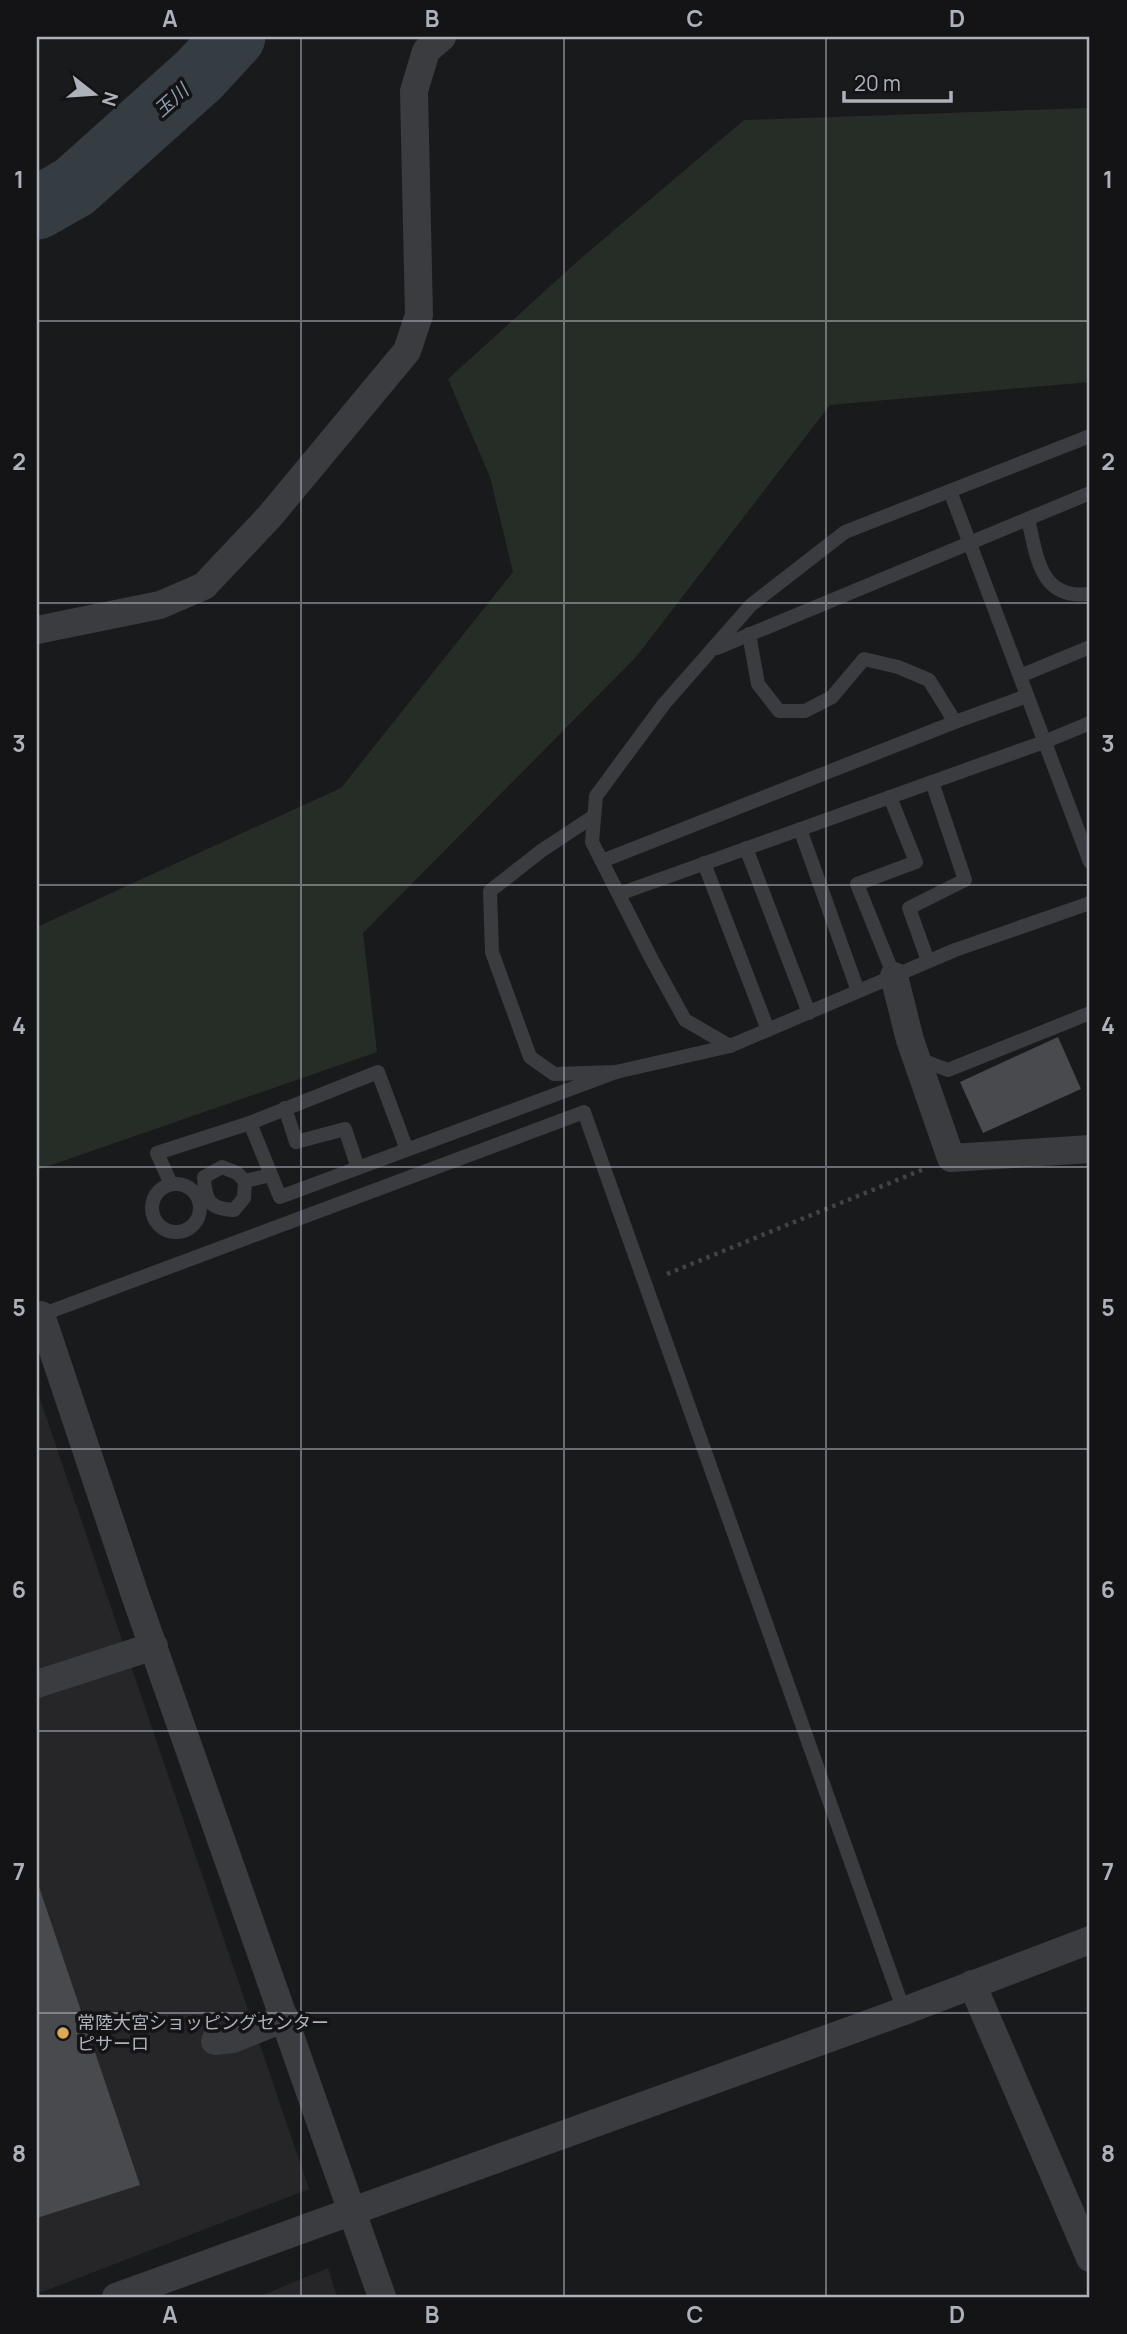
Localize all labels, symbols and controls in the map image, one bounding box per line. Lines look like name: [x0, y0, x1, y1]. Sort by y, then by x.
text: A: [162, 2, 178, 34]
text: B: [425, 2, 439, 34]
text: C: [687, 2, 704, 34]
text: D: [949, 2, 965, 34]
north arrow: [60, 60, 130, 130]
scale bar: [844, 60, 950, 104]
text: 20 m: [854, 69, 901, 97]
water label: 玉川: [148, 76, 195, 122]
text: N: [96, 89, 125, 109]
text: 1: [14, 163, 24, 195]
text: 1: [1103, 163, 1113, 195]
text: 2: [12, 445, 26, 477]
text: 2: [1101, 445, 1115, 477]
text: 3: [12, 727, 26, 759]
text: 3: [1101, 727, 1115, 759]
text: 4: [12, 1009, 26, 1041]
text: 4: [1101, 1009, 1115, 1041]
text: 5: [12, 1291, 26, 1323]
text: 5: [1101, 1291, 1115, 1323]
text: 6: [12, 1573, 26, 1605]
text: 6: [1101, 1573, 1115, 1605]
text: 7: [13, 1855, 25, 1887]
text: 7: [1102, 1855, 1114, 1887]
place label: 常陸大宮ショッピングセンター ピサーロ: [77, 2010, 329, 2055]
marker: 常陸大宮ショッピングセンター ピサーロ: [55, 2025, 71, 2041]
text: 8: [12, 2137, 26, 2169]
text: 8: [1101, 2137, 1115, 2169]
text: A: [162, 2298, 178, 2330]
text: B: [425, 2298, 439, 2330]
text: C: [687, 2298, 704, 2330]
text: D: [949, 2298, 965, 2330]

